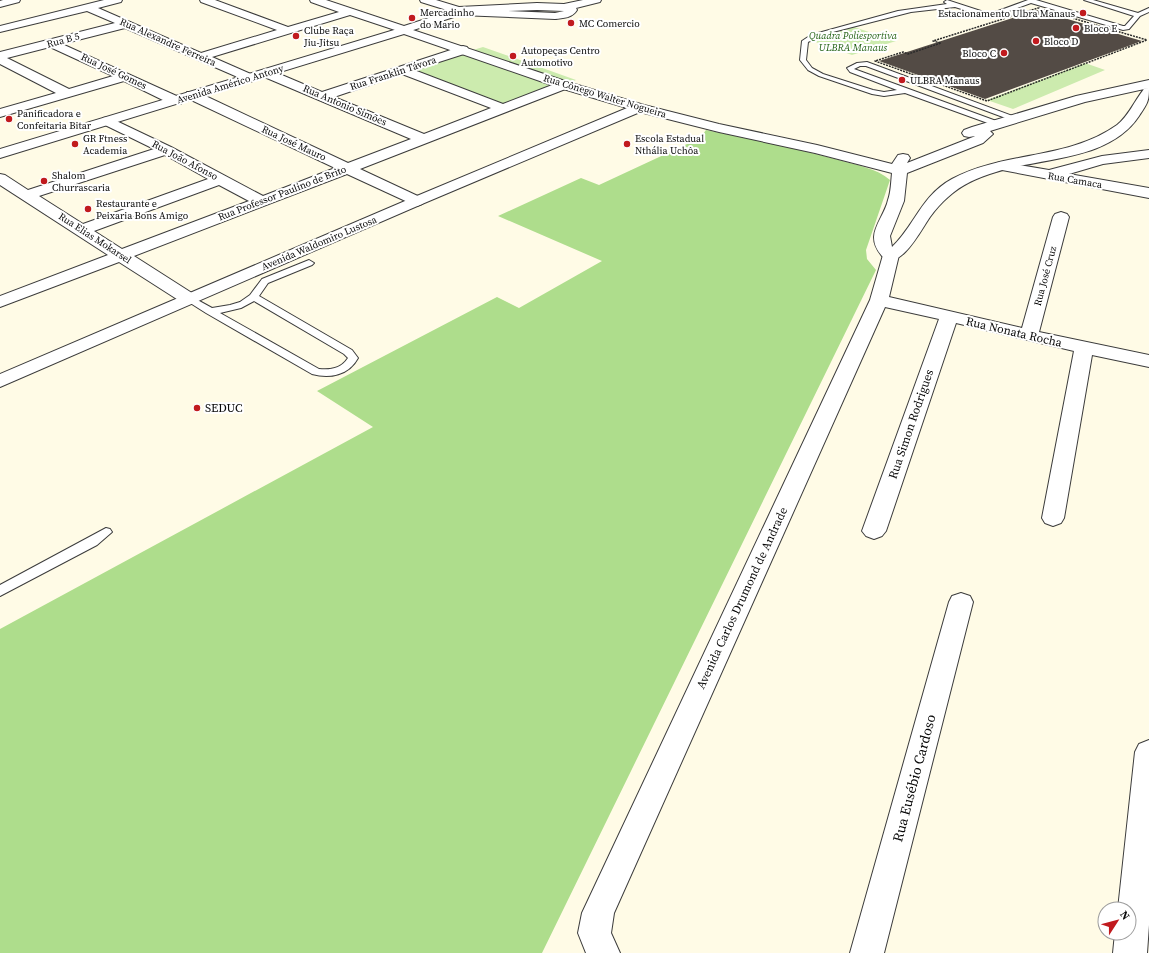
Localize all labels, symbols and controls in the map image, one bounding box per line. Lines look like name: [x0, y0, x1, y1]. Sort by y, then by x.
place label: Mercadinho do Mario: [420, 6, 475, 31]
place label: Estacionamento Ulbra Manaus: [938, 7, 1075, 20]
marker: Estacionamento Ulbra Manaus: [1078, 8, 1088, 18]
marker: Mercadinho do Mario: [407, 13, 417, 23]
street label: Rua Alexandre Ferreira: [118, 15, 219, 69]
place label: MC Comercio: [579, 17, 640, 30]
marker: MC Comercio: [566, 18, 576, 28]
place label: Bloco E: [1084, 22, 1117, 35]
marker: Bloco E: [1071, 23, 1081, 33]
place label: Clube Raça Jiu-Jitsu: [303, 24, 355, 49]
street label: Rua B 5: [45, 29, 81, 51]
park label: Quadra Poliesportiva ULBRA Manaus: [809, 29, 898, 54]
marker: Clube Raça Jiu-Jitsu: [291, 31, 301, 41]
place label: Bloco D: [1044, 35, 1078, 48]
marker: Bloco D: [1031, 36, 1041, 46]
place label: Autopeças Centro Automotivo: [521, 44, 600, 69]
place label: Bloco C: [962, 47, 996, 60]
marker: Bloco C: [999, 48, 1009, 58]
street label: Rua José Gomes: [79, 50, 149, 92]
marker: Autopeças Centro Automotivo: [508, 51, 518, 61]
street label: Rua Franklin Távora: [348, 53, 439, 93]
street label: Avenida Américo Antony: [175, 61, 286, 106]
street label: Rua Cônego Walter Nogueira: [542, 71, 669, 121]
place label: ULBRA Manaus: [910, 74, 980, 87]
marker: ULBRA Manaus: [897, 75, 907, 85]
street label: Rua Antonio Simões: [301, 81, 389, 129]
place label: Panificadora e Confeitaria Bitar: [17, 107, 92, 132]
marker: Panificadora e Confeitaria Bitar: [4, 114, 14, 124]
street label: Rua José Mauro: [260, 122, 329, 164]
place label: GR Ftness Academia: [83, 132, 128, 157]
place label: Escola Estadual Nthália Uchôa: [635, 132, 704, 157]
street label: Rua João Afonso: [150, 137, 221, 183]
marker: GR Ftness Academia: [70, 139, 80, 149]
marker: Escola Estadual Nthália Uchôa: [622, 139, 632, 149]
street label: Rua Professor Paulino de Brito: [216, 162, 348, 223]
place label: Shalom Churrascaria: [52, 169, 111, 194]
street label: Rua Camaca: [1047, 169, 1104, 191]
marker: Shalom Churrascaria: [39, 176, 49, 186]
place label: Restaurante e Peixaria Bons Amigo: [96, 197, 189, 222]
marker: Restaurante e Peixaria Bons Amigo: [83, 204, 93, 214]
street label: Rua Elias Mokarsel: [56, 210, 134, 266]
street label: Avenida Waldomiro Lustosa: [259, 212, 379, 273]
street label: Rua José Cruz: [1031, 244, 1059, 307]
street label: Rua Nonata Rocha: [964, 313, 1065, 351]
street label: Rua Simon Rodrigues: [885, 367, 937, 481]
place label: SEDUC: [205, 400, 243, 416]
marker: SEDUC: [192, 403, 202, 413]
street label: Avenida Carlos Drumond de Andrade: [693, 504, 791, 692]
street label: Rua Eusébio Cardoso: [887, 712, 941, 844]
north arrow: [1097, 901, 1137, 941]
text: N: [1116, 908, 1133, 923]

